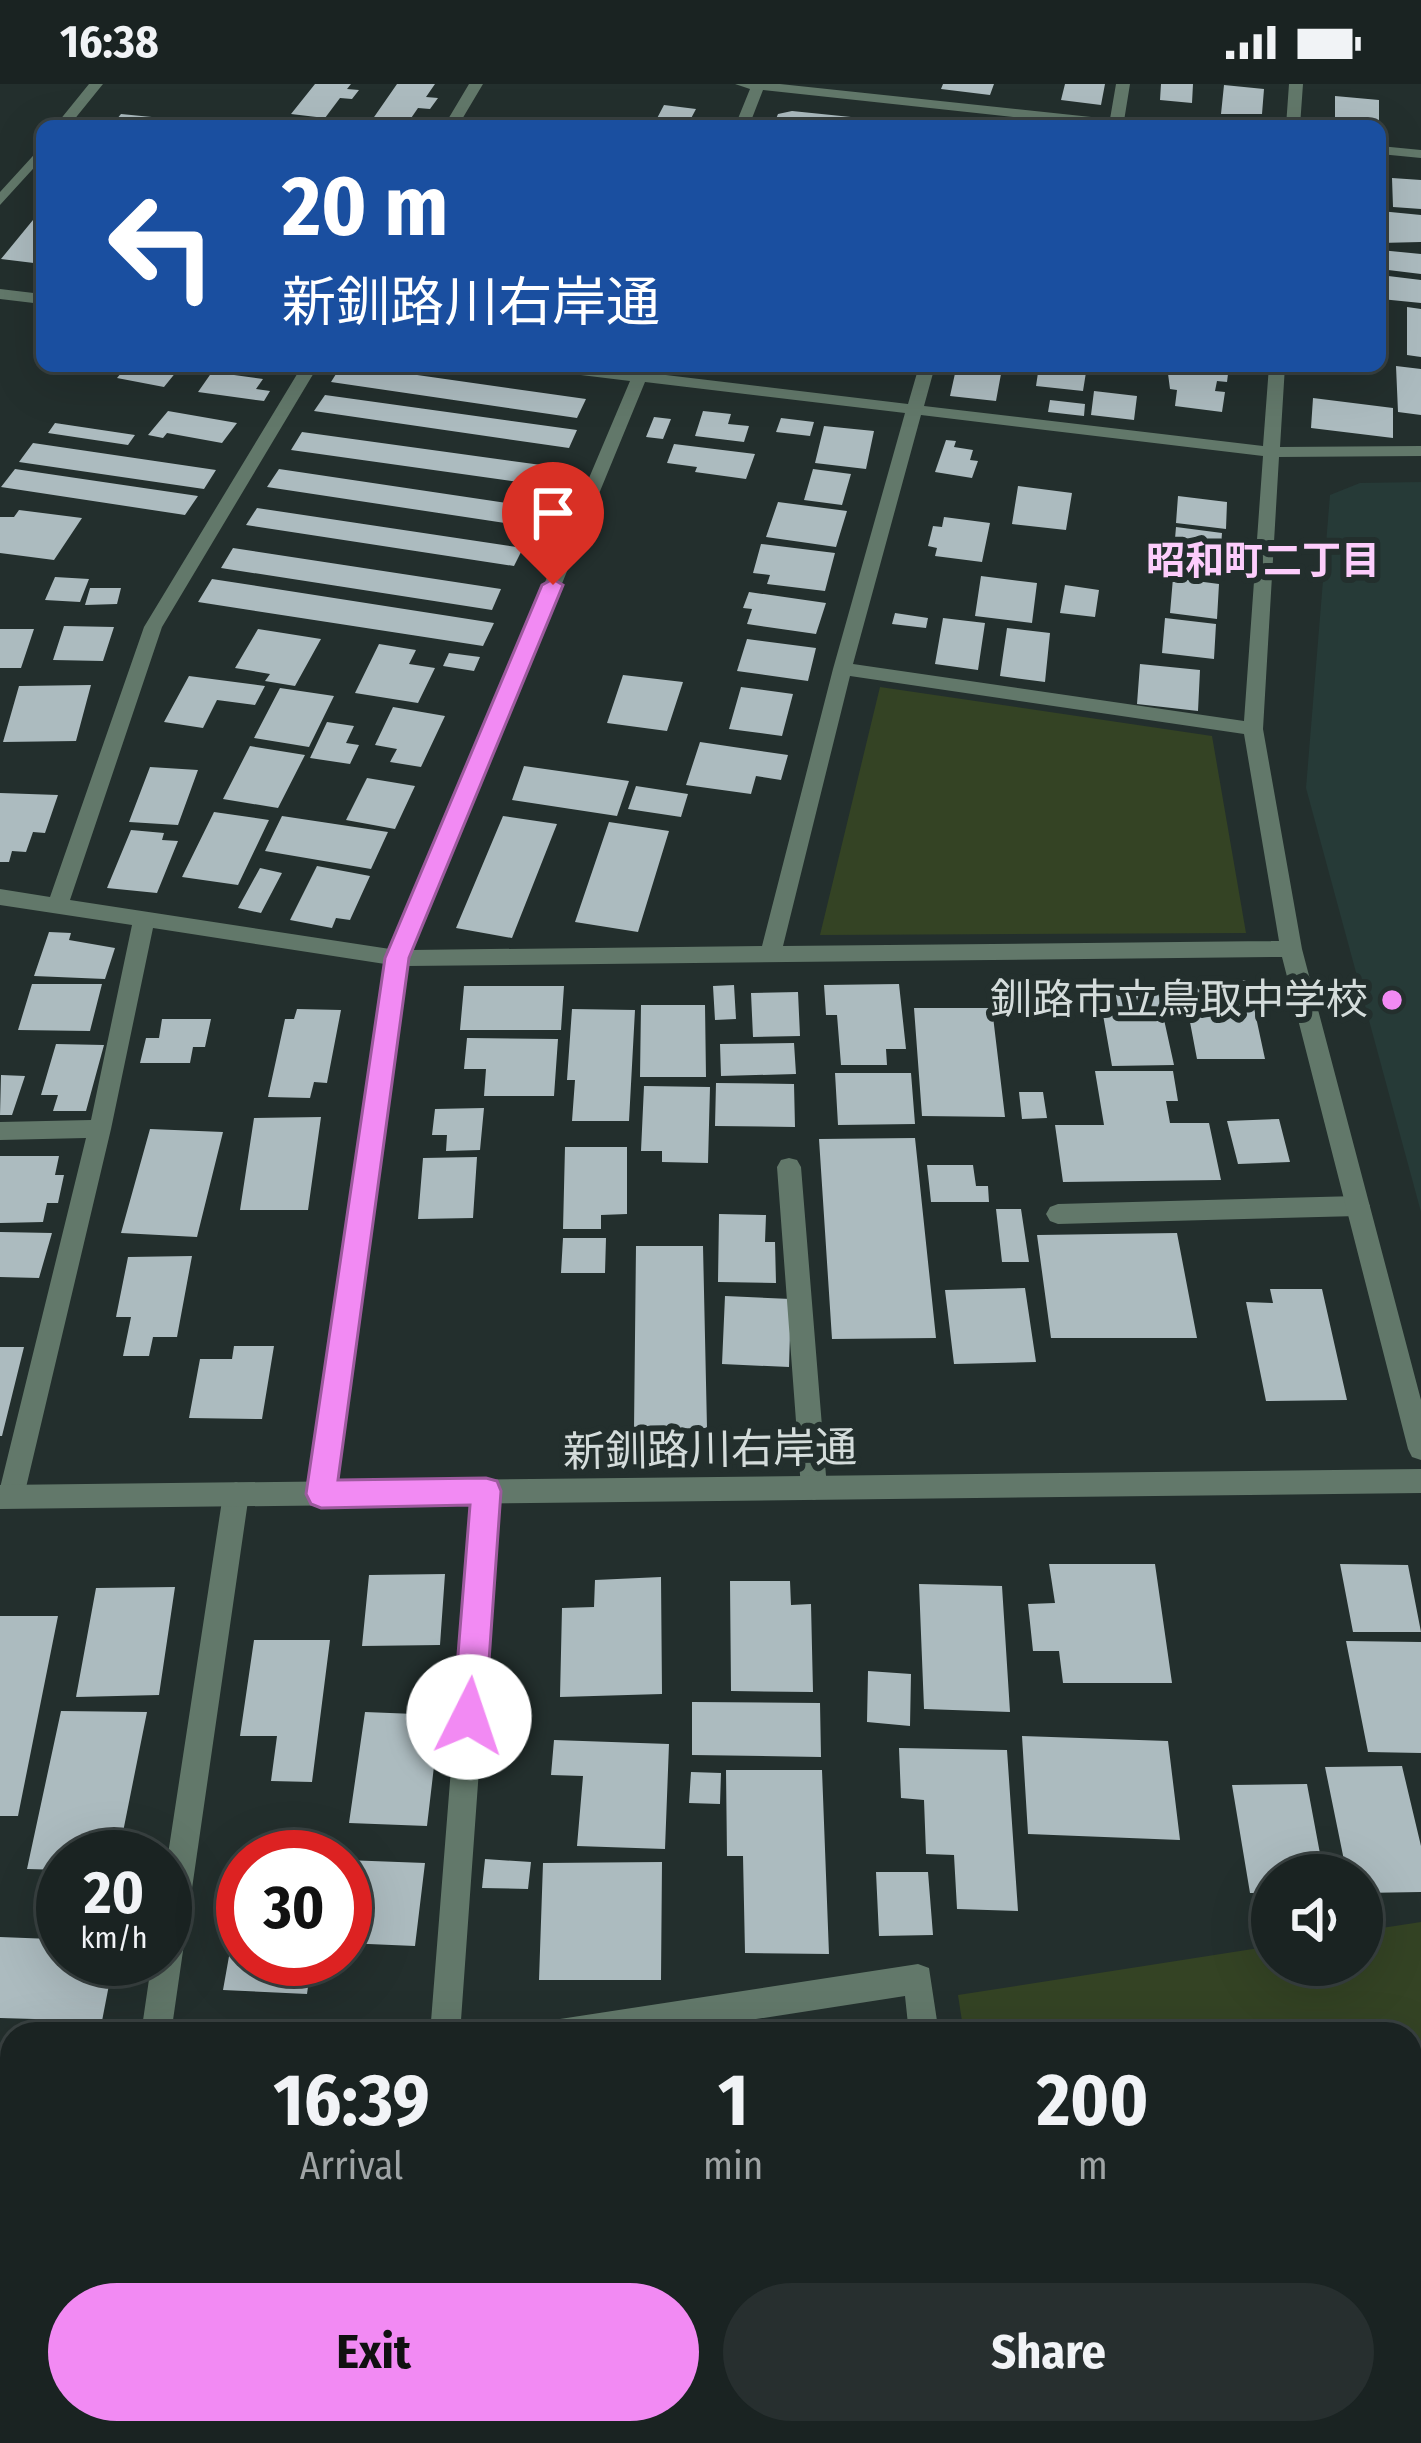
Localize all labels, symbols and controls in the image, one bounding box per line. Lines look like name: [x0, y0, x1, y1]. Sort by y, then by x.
text: 16:38: [60, 15, 159, 69]
text: 20 m: [282, 156, 448, 257]
icon: left: [84, 168, 240, 324]
text: 新釧路川右岸通: [282, 271, 660, 335]
pin: [502, 462, 604, 585]
icon: arrive: [520, 480, 586, 546]
district label: 昭和町二丁目: [1146, 538, 1380, 584]
place label: 釧路市立鳥取中学校: [990, 975, 1368, 1025]
marker: 釧路市立鳥取中学校: [1379, 987, 1405, 1013]
street label: 新釧路川右岸通: [563, 1422, 857, 1478]
position arrow: [406, 1654, 532, 1780]
speed limit sign: 30: [216, 1830, 372, 1986]
map controls: [1251, 1854, 1383, 1986]
button: sound: [1251, 1854, 1383, 1986]
text: 20: [84, 1857, 144, 1929]
text: km/h: [81, 1920, 147, 1956]
text: 16:39: [273, 2058, 430, 2144]
text: 1: [718, 2058, 748, 2144]
text: 200: [1037, 2058, 1149, 2144]
text: Arrival: [300, 2143, 403, 2189]
text: min: [703, 2143, 763, 2189]
text: m: [1078, 2143, 1108, 2189]
button: Exit: [48, 2283, 699, 2421]
button: Share: [723, 2283, 1374, 2421]

